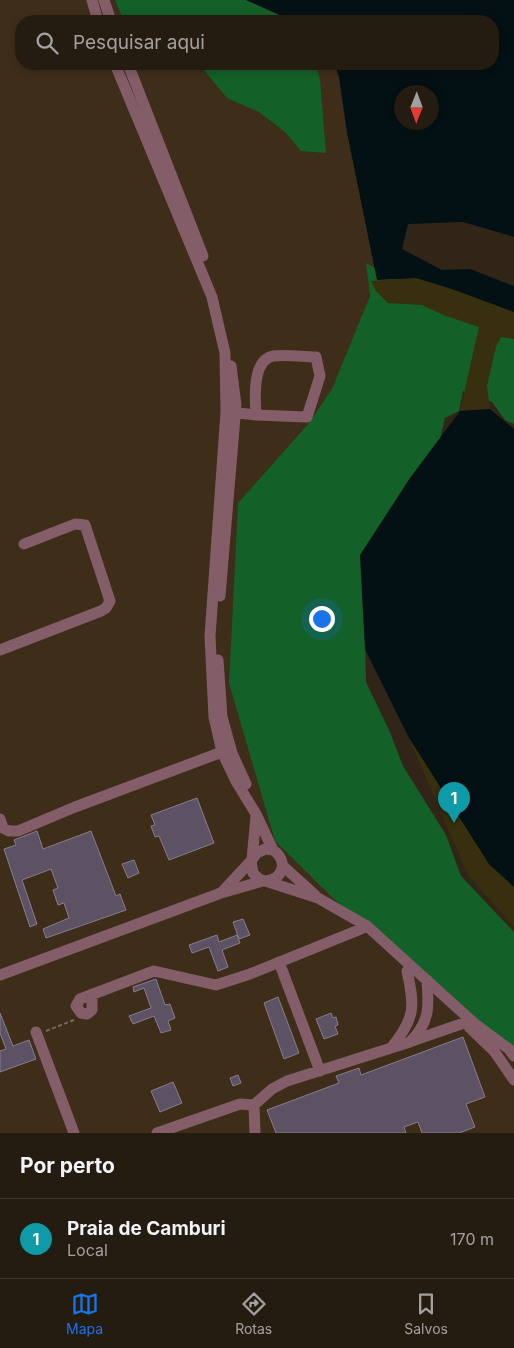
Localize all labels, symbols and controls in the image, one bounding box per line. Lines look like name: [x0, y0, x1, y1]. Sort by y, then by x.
search box: [15, 15, 499, 70]
icon: search: [33, 29, 61, 57]
text: Pesquisar aqui: [73, 31, 205, 54]
north arrow: [394, 85, 439, 130]
your location: [309, 606, 335, 632]
pin: 1: [438, 782, 470, 823]
text: Por perto: [20, 1153, 115, 1178]
text: Praia de Camburi: [67, 1217, 226, 1240]
text: 1: [33, 1229, 39, 1249]
text: 170 m: [450, 1229, 494, 1249]
text: Local: [67, 1240, 108, 1260]
tab: Mapa: [66, 1290, 103, 1337]
tab: Rotas: [235, 1290, 272, 1337]
tab: Salvos: [404, 1290, 448, 1337]

